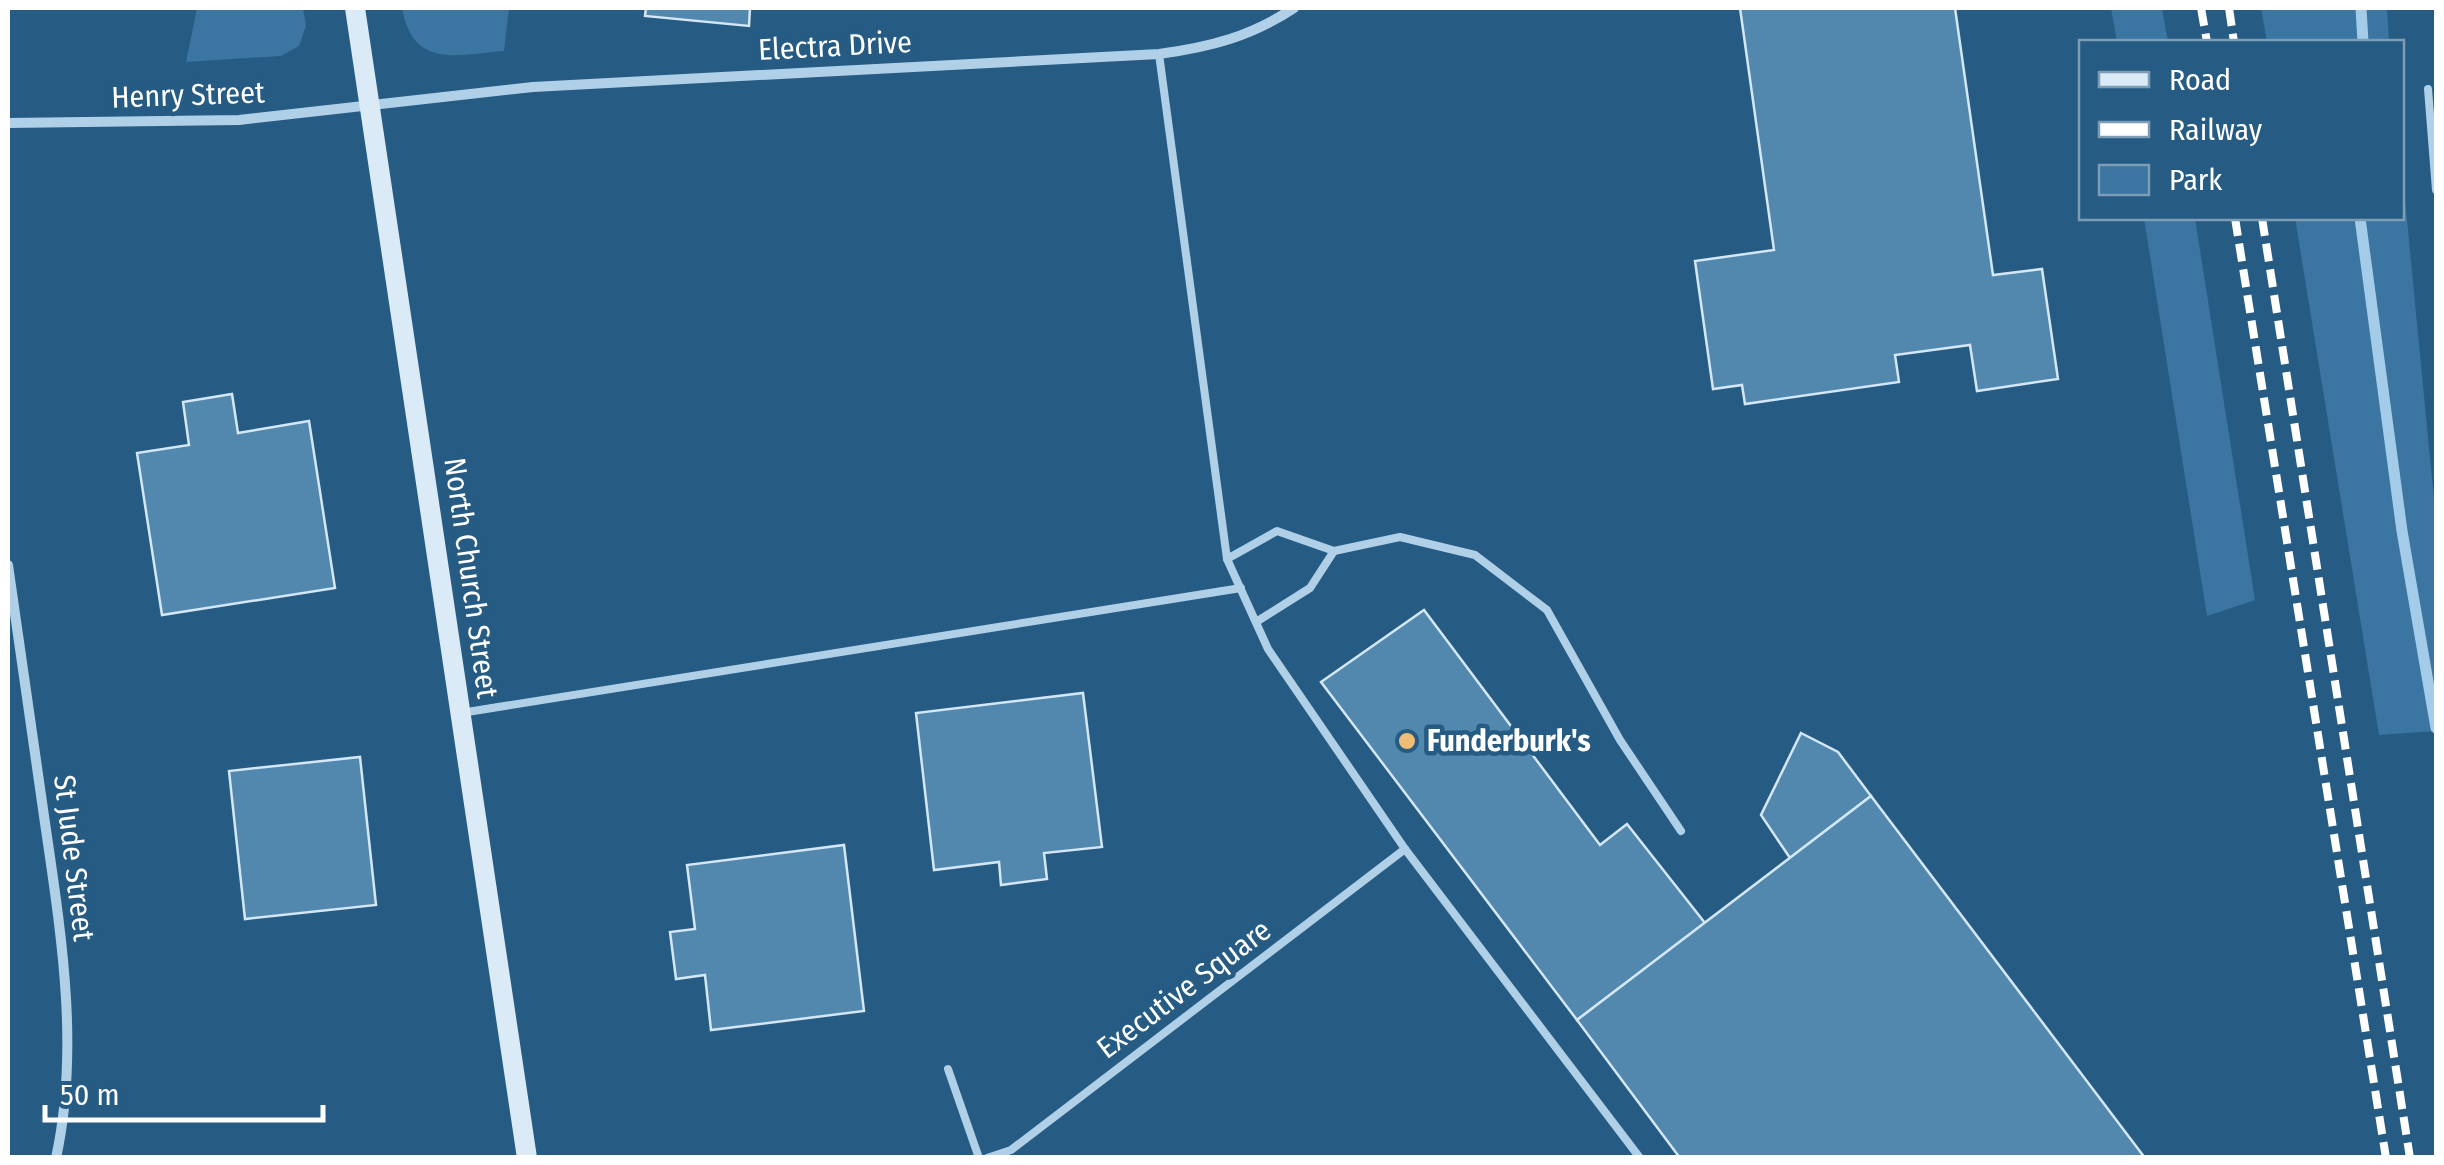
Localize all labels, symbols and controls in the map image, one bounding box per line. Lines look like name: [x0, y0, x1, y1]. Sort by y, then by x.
street label: Electra Drive: [757, 24, 913, 68]
legend: [2079, 40, 2404, 220]
text: Road: [2169, 62, 2231, 98]
street label: Henry Street: [111, 74, 266, 116]
text: Railway: [2169, 112, 2263, 148]
text: Park: [2169, 162, 2222, 198]
street label: North Church Street: [436, 455, 506, 701]
place label: Funderburk's: [1427, 723, 1591, 759]
marker: Funderburk's: [1396, 730, 1418, 752]
street label: St Jude Street: [46, 773, 102, 943]
street label: Executive Square: [1090, 912, 1278, 1066]
scale bar: [45, 1060, 322, 1122]
text: 50 m: [60, 1077, 120, 1113]

